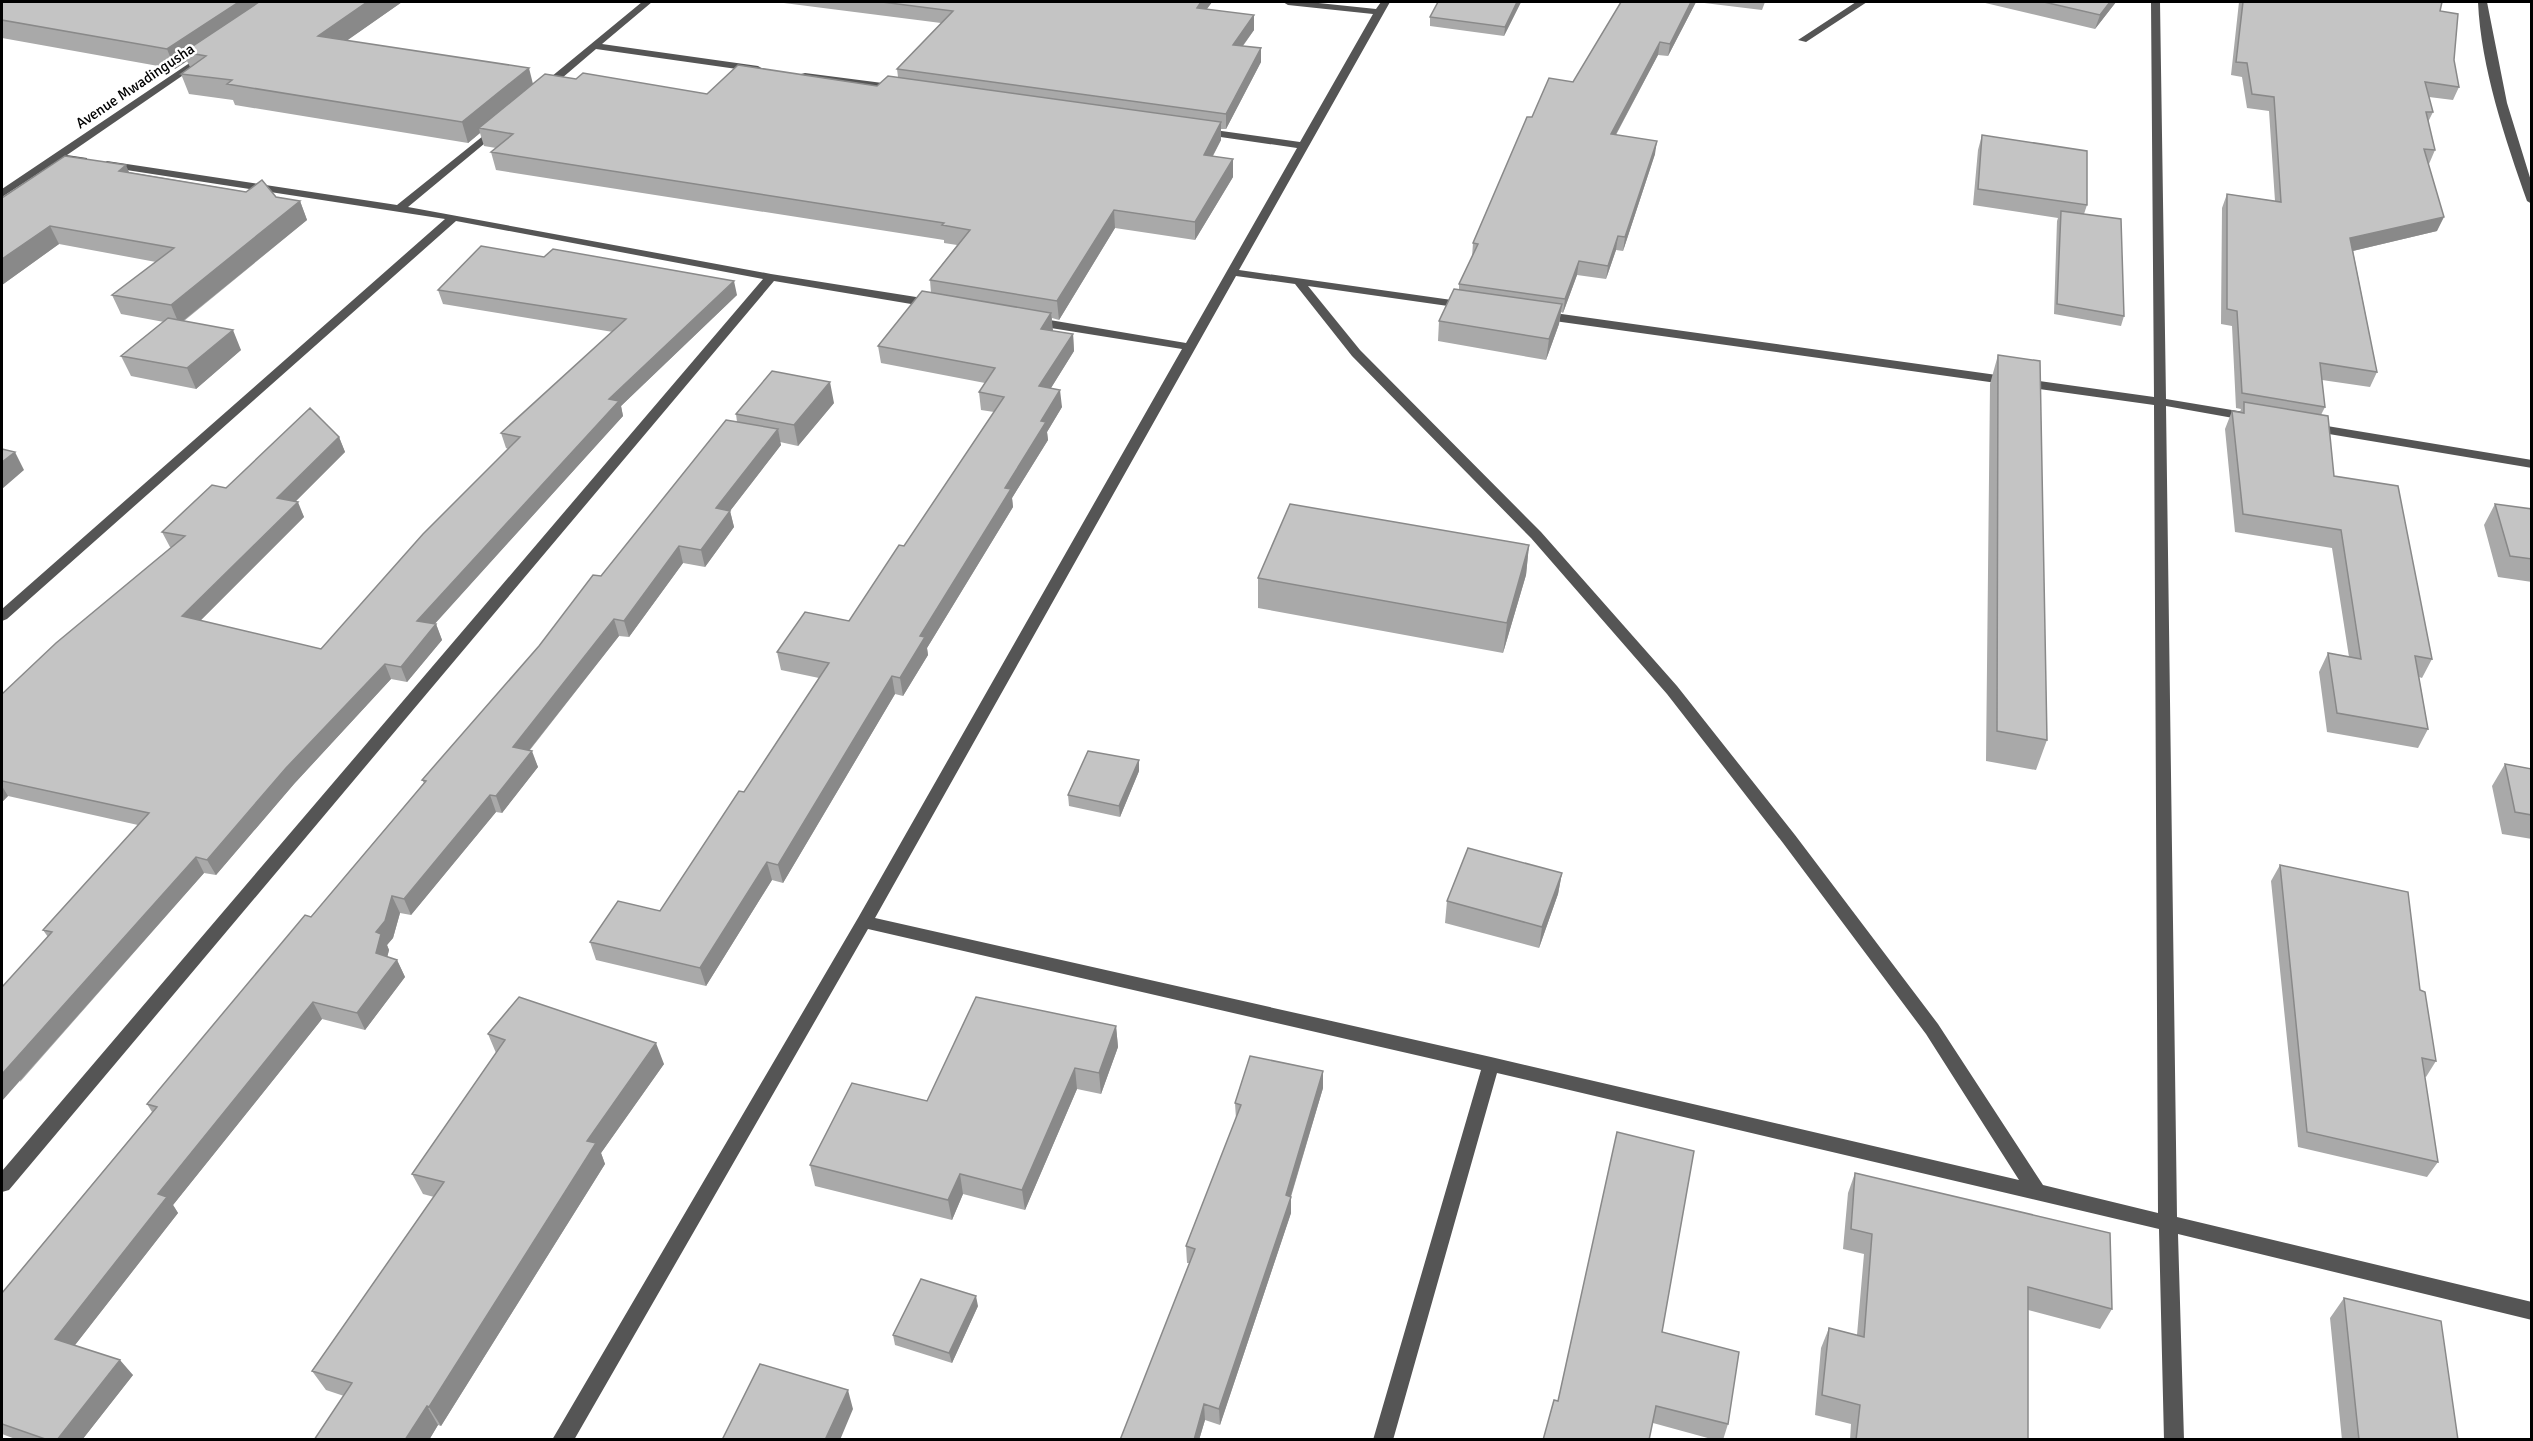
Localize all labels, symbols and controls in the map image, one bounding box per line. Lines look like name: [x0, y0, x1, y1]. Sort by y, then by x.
street label: Avenue Mwadingusha: [72, 40, 198, 132]

